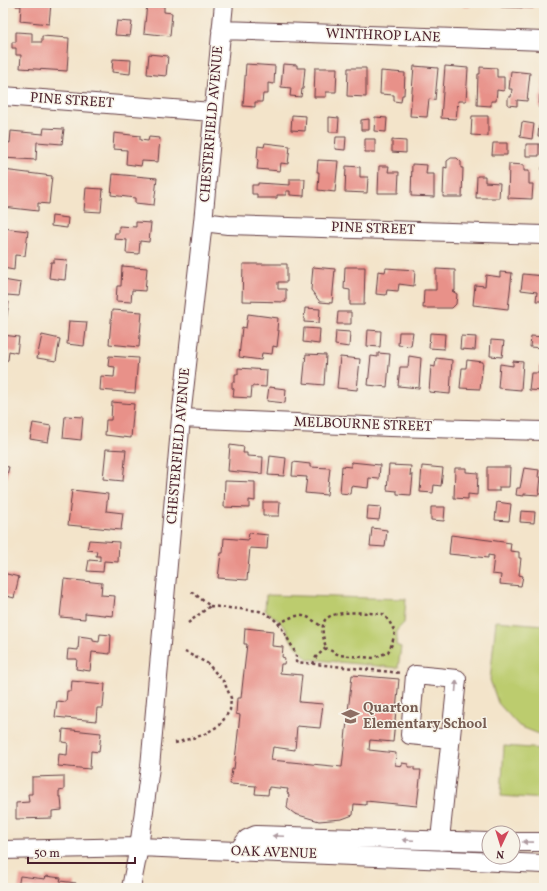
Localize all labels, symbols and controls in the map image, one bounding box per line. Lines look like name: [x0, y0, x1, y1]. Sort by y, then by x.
street label: WINTHROP LANE: [325, 24, 441, 48]
street label: CHESTERFIELD AVENUE: [196, 45, 228, 203]
street label: PINE STREET: [29, 89, 115, 113]
street label: PINE STREET: [331, 218, 415, 240]
street label: CHESTERFIELD AVENUE: [163, 367, 195, 525]
street label: MELBOURNE STREET: [294, 413, 432, 437]
one-way arrow: [452, 680, 459, 692]
place label: Quarton Elementary School: [363, 699, 487, 734]
school or university icon: Quarton Elementary School: [340, 706, 360, 726]
north arrow: [481, 825, 521, 865]
one-way arrow: [272, 832, 284, 839]
one-way arrow: [401, 837, 414, 843]
scale bar: [28, 839, 135, 865]
one-way arrow: [522, 839, 535, 845]
street label: OAK AVENUE: [231, 842, 317, 864]
text: 50 m: [34, 846, 60, 862]
text: N: [496, 846, 505, 861]

